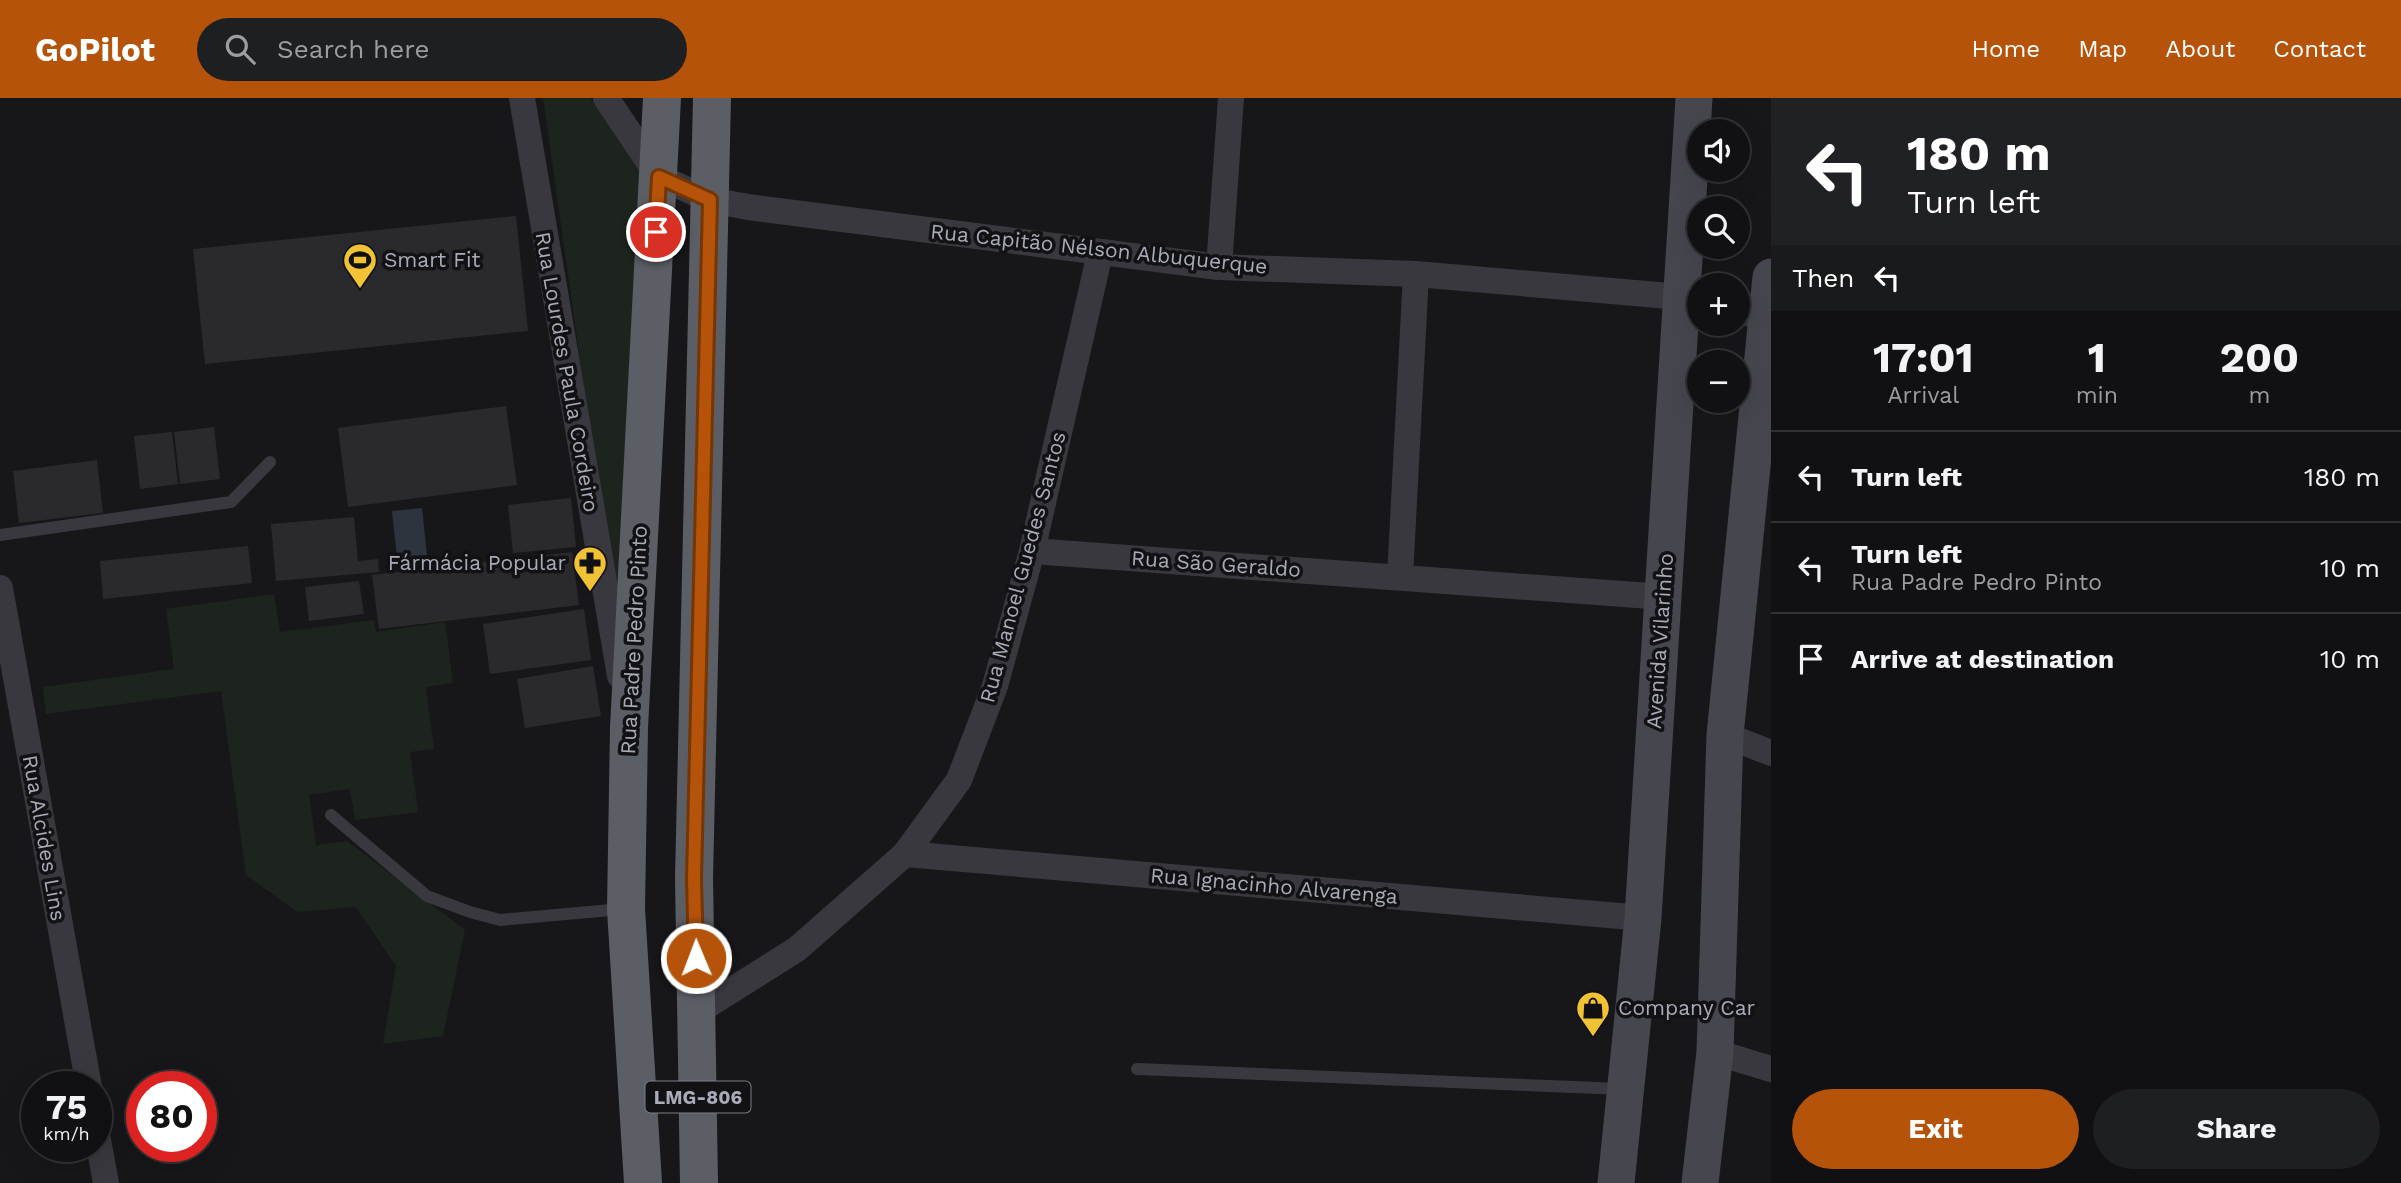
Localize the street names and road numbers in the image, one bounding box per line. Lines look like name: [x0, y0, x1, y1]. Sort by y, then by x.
street label: Rua Capitão Nélson Albuquerque: [929, 218, 1269, 279]
street label: Rua Lourdes Paula Cordeiro: [530, 230, 604, 514]
street label: Rua Manoel Guedes Santos: [974, 429, 1071, 705]
street label: Rua Padre Pedro Pinto: [615, 525, 652, 755]
street label: Rua São Geraldo: [1130, 545, 1302, 582]
street label: Avenida Vilarinho: [1641, 552, 1678, 730]
street label: Rua Alcides Lins: [18, 753, 71, 923]
street label: Rua Ignacinho Alvarenga: [1149, 862, 1399, 909]
road number: LMG-806: [646, 1082, 750, 1113]

